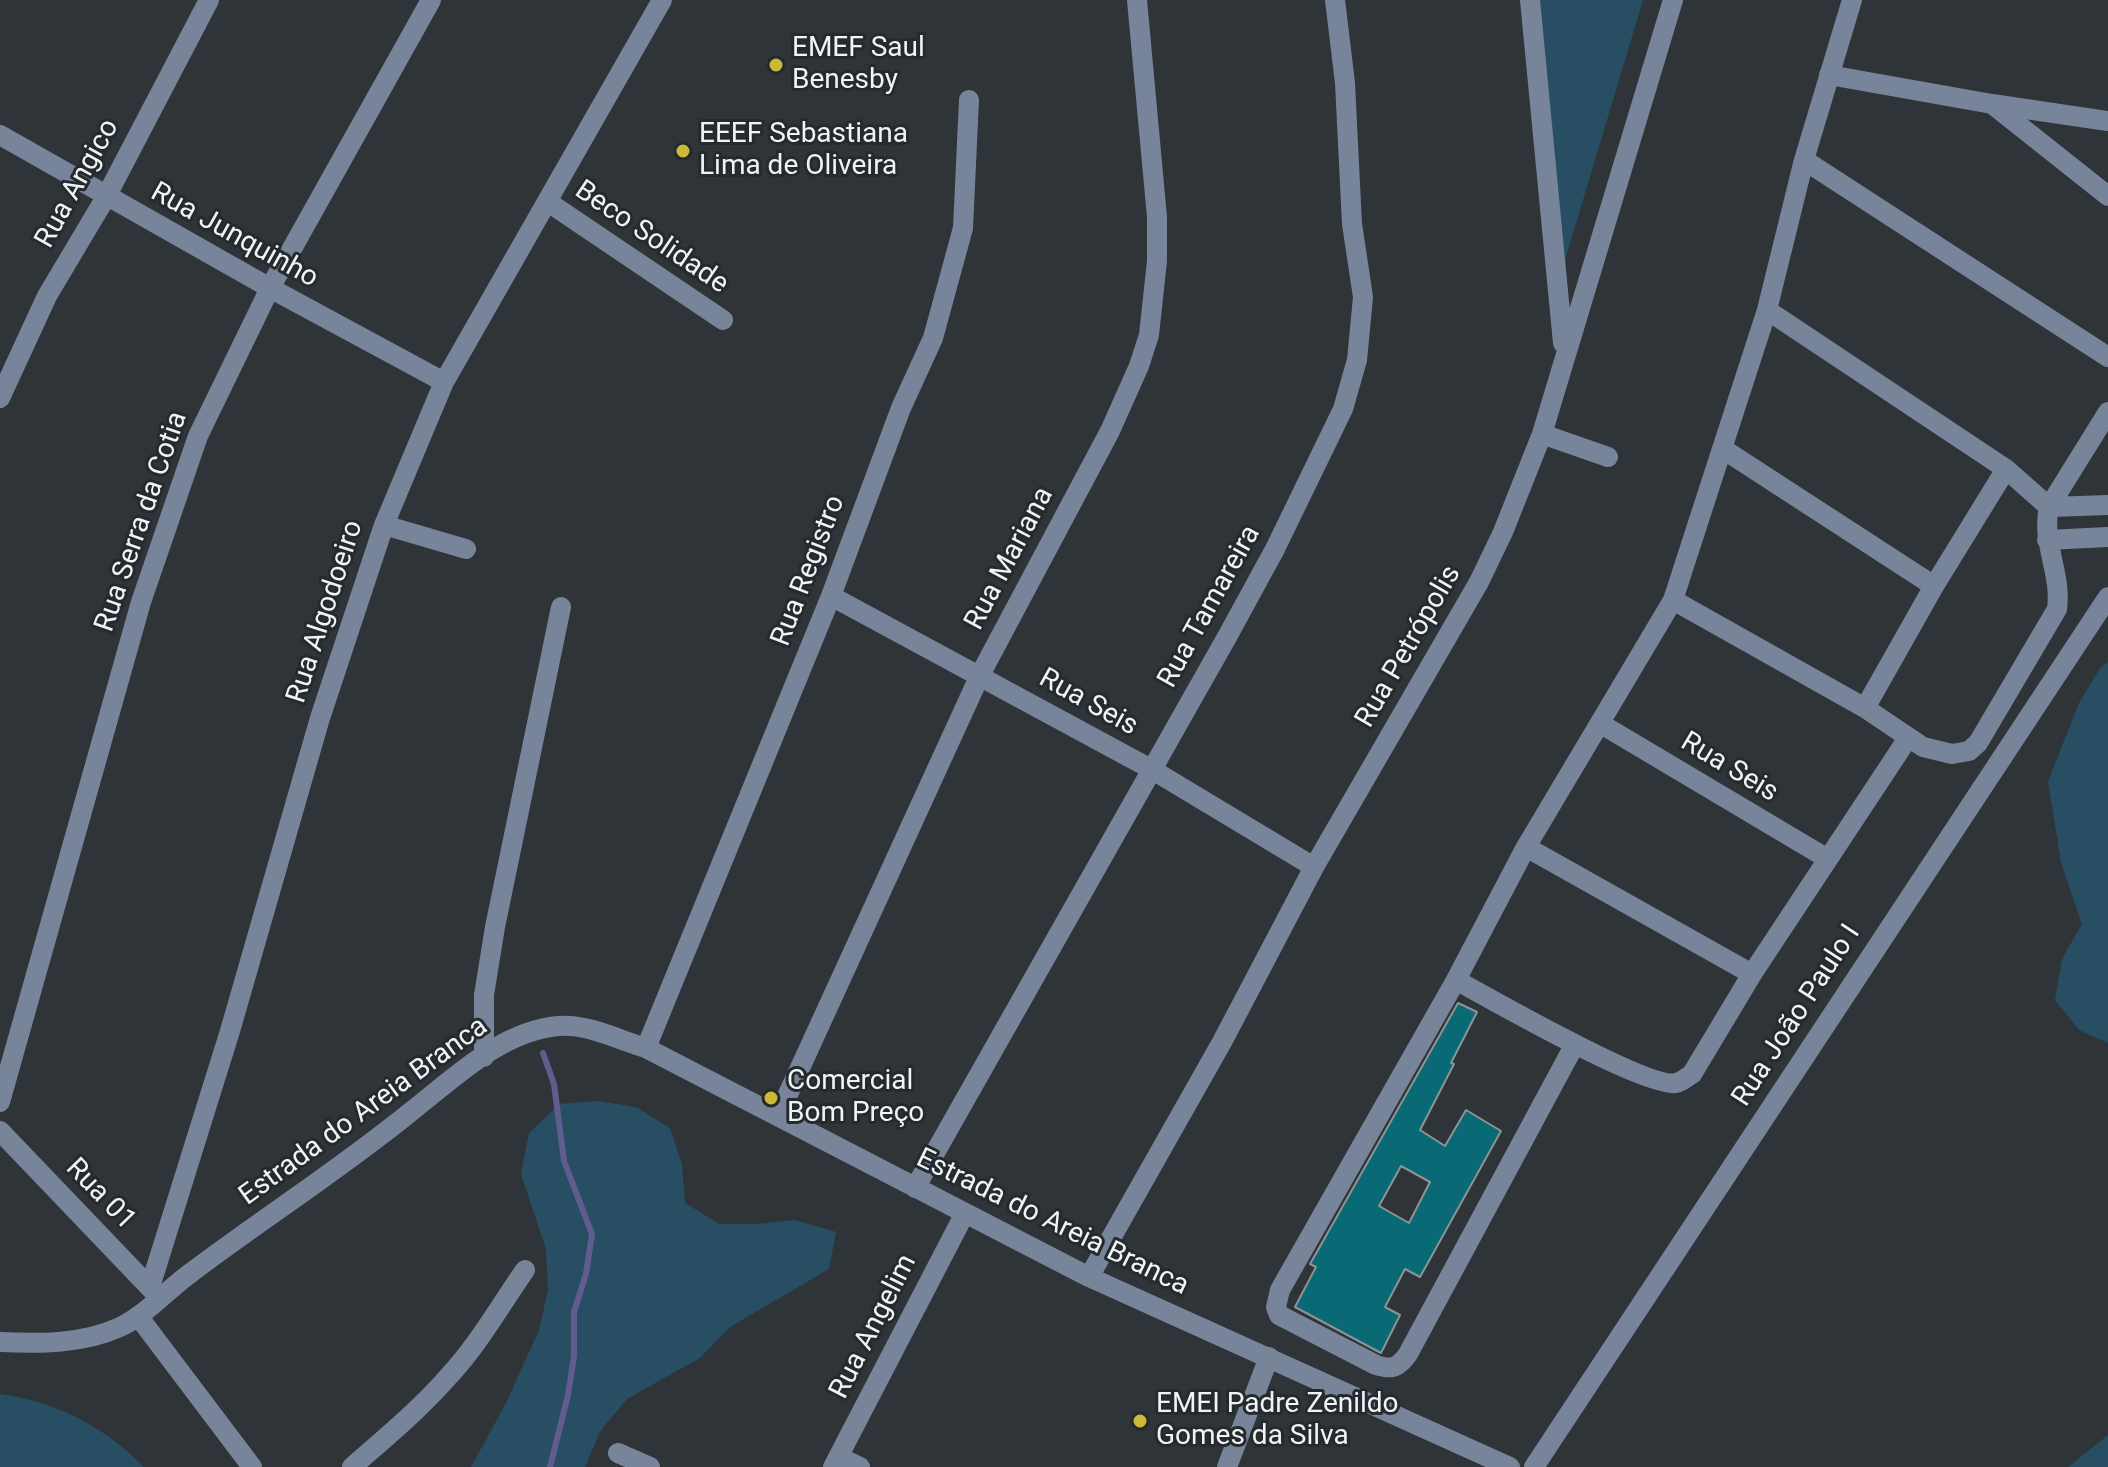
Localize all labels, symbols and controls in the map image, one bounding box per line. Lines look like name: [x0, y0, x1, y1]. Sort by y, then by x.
place label: EMEF Saul Benesby: [792, 32, 925, 98]
marker: EMEF Saul Benesby: [767, 56, 785, 74]
street label: Rua Angico: [29, 114, 127, 254]
place label: EEEF Sebastiana Lima de Oliveira: [699, 118, 908, 184]
marker: EEEF Sebastiana Lima de Oliveira: [674, 142, 692, 160]
street label: Beco Solidade: [568, 174, 734, 302]
street label: Rua Junquinho: [144, 176, 324, 296]
street label: Rua Serra da Cotia: [89, 408, 195, 636]
street label: Rua Mariana: [958, 482, 1062, 636]
street label: Rua Registro: [765, 491, 853, 651]
street label: Rua Algodoeiro: [281, 516, 371, 708]
street label: Rua Tamareira: [1152, 520, 1268, 694]
street label: Rua Petrópolis: [1349, 560, 1469, 734]
street label: Rua Seis: [1033, 662, 1143, 744]
street label: Rua Seis: [1674, 726, 1784, 810]
street label: Rua João Paulo I: [1726, 919, 1868, 1113]
street label: Estrada do Areia Branca: [233, 1011, 495, 1213]
place label: Comercial Bom Preço: [787, 1065, 924, 1131]
marker: Comercial Bom Preço: [762, 1089, 780, 1107]
street label: Estrada do Areia Branca: [910, 1142, 1194, 1304]
street label: Rua 01: [58, 1152, 142, 1238]
street label: Rua Angelim: [823, 1249, 925, 1405]
place label: EMEI Padre Zenildo Gomes da Silva: [1156, 1388, 1399, 1454]
marker: EMEI Padre Zenildo Gomes da Silva: [1131, 1412, 1149, 1430]

